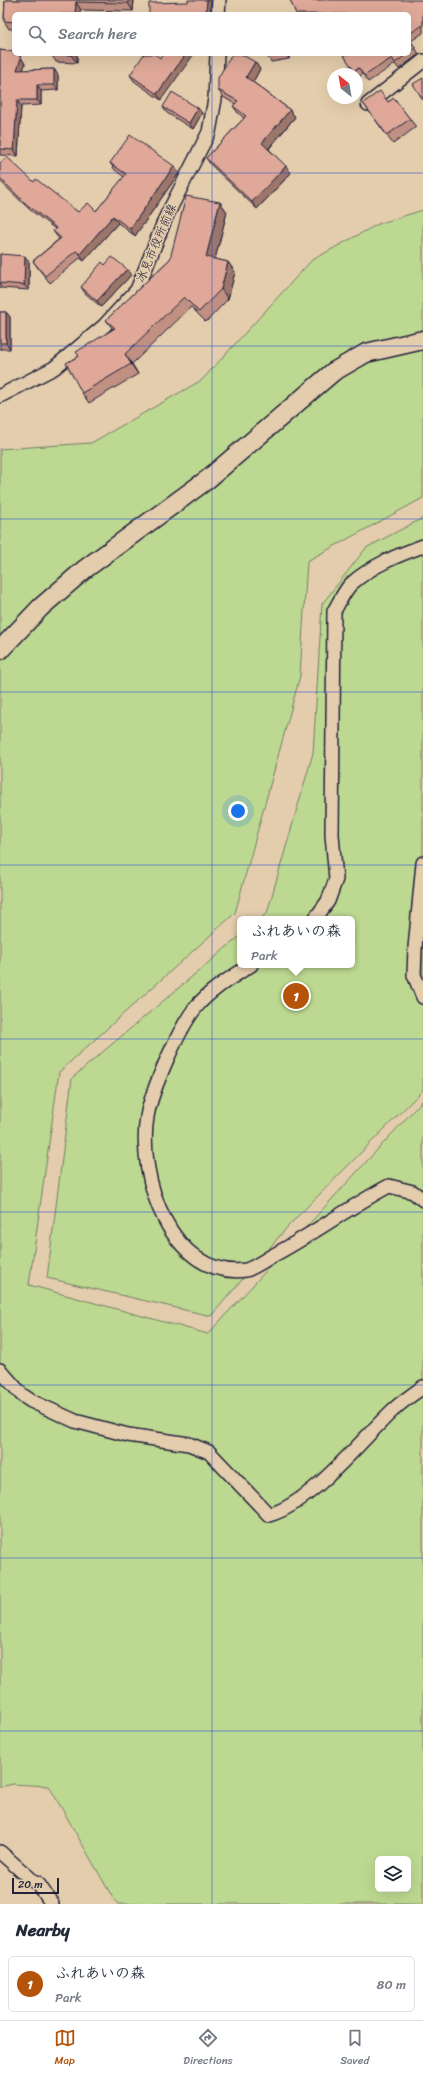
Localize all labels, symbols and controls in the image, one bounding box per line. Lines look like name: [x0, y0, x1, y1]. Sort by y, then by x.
search box: [12, 12, 411, 56]
text: Search here: [58, 21, 137, 47]
icon: search: [26, 23, 48, 45]
north arrow: [327, 68, 363, 104]
street label: 冰見市役所前線: [129, 200, 183, 286]
your location: [228, 801, 248, 821]
popup: [237, 916, 355, 968]
text: ふれあいの森: [251, 918, 341, 944]
text: Park: [251, 944, 278, 967]
pin: 1: [283, 981, 309, 1011]
map controls: [375, 1856, 411, 1892]
button: layers: [375, 1856, 411, 1892]
text: 20 m: [18, 1875, 43, 1894]
scale bar: [12, 1876, 59, 1895]
text: Nearby: [16, 1915, 70, 1945]
text: ふれあいの森: [55, 1960, 145, 1986]
text: 1: [27, 1973, 33, 1996]
text: 80 m: [377, 1973, 406, 1996]
text: Park: [55, 1986, 82, 2009]
tab: Map: [54, 2027, 76, 2070]
tab: Directions: [183, 2027, 233, 2070]
tab: Saved: [340, 2027, 369, 2070]

